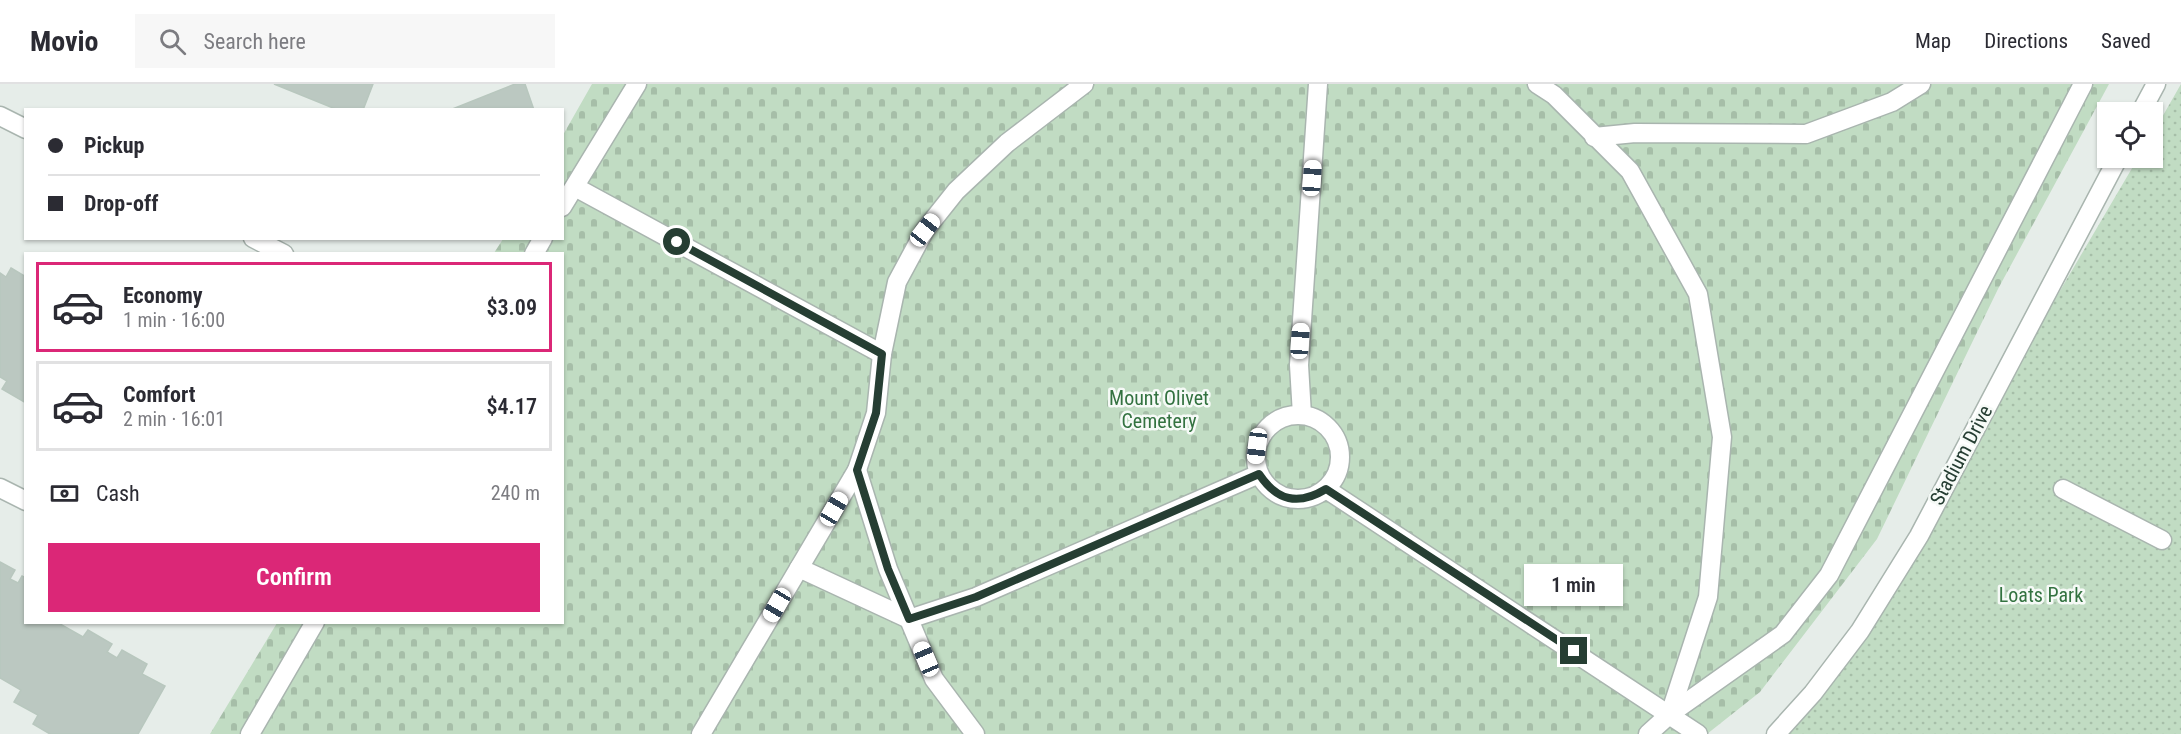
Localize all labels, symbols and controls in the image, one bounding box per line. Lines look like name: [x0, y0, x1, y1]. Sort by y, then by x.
search box: [135, 14, 555, 68]
text: Movio: [30, 25, 99, 58]
icon: search: [156, 25, 189, 58]
text: Search here: [204, 29, 306, 54]
text: Map: [1915, 29, 1951, 53]
text: Directions: [1984, 29, 2068, 53]
text: Saved: [2101, 29, 2151, 53]
map controls: [2097, 102, 2163, 168]
button: locate: [2097, 102, 2163, 168]
text: Pickup: [84, 133, 144, 158]
car: [1302, 159, 1322, 197]
text: Drop-off: [84, 191, 158, 216]
car: [907, 210, 943, 250]
route start: [663, 228, 690, 255]
icon: car: [51, 280, 105, 334]
text: Economy: [123, 283, 203, 308]
text: $3.09: [486, 295, 537, 320]
text: 1 min · 16:00: [123, 308, 225, 332]
car: [1290, 322, 1310, 360]
icon: car: [51, 379, 105, 433]
text: Comfort: [123, 382, 196, 407]
park label: Mount Olivet Cemetery: [1109, 386, 1209, 433]
text: $4.17: [486, 394, 537, 419]
street label: Stadium Drive: [1925, 401, 1997, 509]
text: 2 min · 16:01: [123, 407, 225, 431]
car: [1246, 427, 1268, 465]
icon: cash: [48, 477, 81, 510]
text: Cash: [96, 481, 140, 506]
text: 240 m: [491, 481, 540, 505]
car: [817, 489, 851, 529]
button: Confirm: [48, 543, 540, 612]
callout: 1 min: [1524, 564, 1624, 606]
text: 1 min: [1551, 573, 1596, 597]
park label: Loats Park: [1999, 583, 2083, 607]
car: [760, 585, 794, 625]
route end: [1560, 637, 1587, 664]
car: [911, 639, 941, 679]

